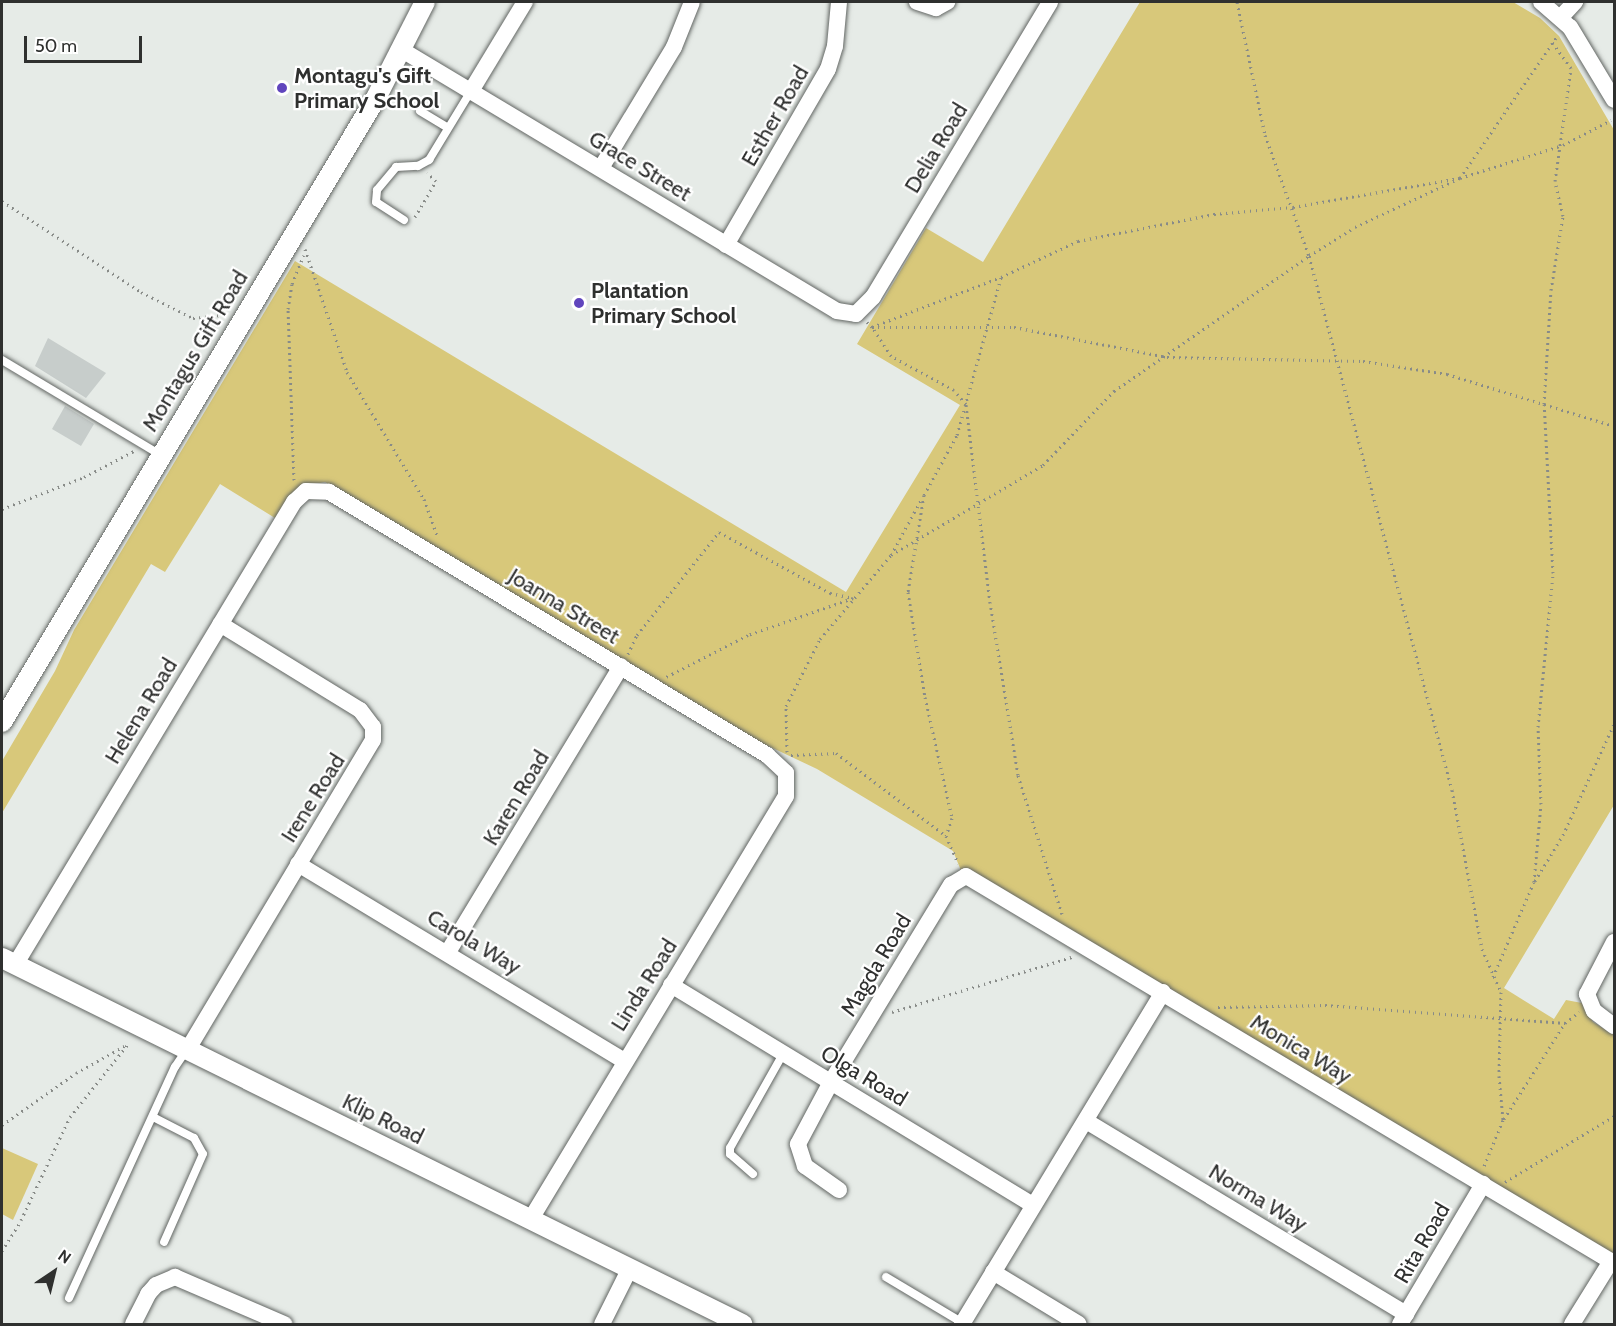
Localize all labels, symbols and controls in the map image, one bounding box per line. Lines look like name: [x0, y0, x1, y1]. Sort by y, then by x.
scale bar: [27, 24, 146, 62]
text: 50 m: [35, 35, 77, 57]
street label: Esther Road: [736, 61, 814, 171]
place label: Montagu's Gift Primary School: [294, 62, 439, 113]
marker: Montagu's Gift Primary School: [275, 81, 289, 95]
street label: Delia Road: [899, 98, 973, 198]
street label: Grace Street: [584, 125, 696, 207]
street label: Montagus Gift Road: [137, 266, 253, 436]
place label: Plantation Primary School: [591, 277, 736, 328]
marker: Plantation Primary School: [572, 296, 586, 310]
street label: Joanna Street: [504, 563, 624, 649]
street label: Helena Road: [99, 653, 183, 769]
street label: Karen Road: [477, 746, 555, 850]
street label: Irene Road: [275, 749, 351, 847]
street label: Carola Way: [422, 904, 526, 980]
street label: Magda Road: [835, 909, 917, 1021]
street label: Linda Road: [605, 934, 683, 1036]
street label: Monica Way: [1246, 1009, 1356, 1089]
street label: Olga Road: [816, 1040, 912, 1112]
street label: Klip Road: [338, 1088, 428, 1150]
street label: Norma Way: [1204, 1158, 1312, 1238]
street label: Rita Road: [1388, 1198, 1456, 1288]
north arrow: [24, 1242, 84, 1302]
text: N: [55, 1246, 75, 1268]

